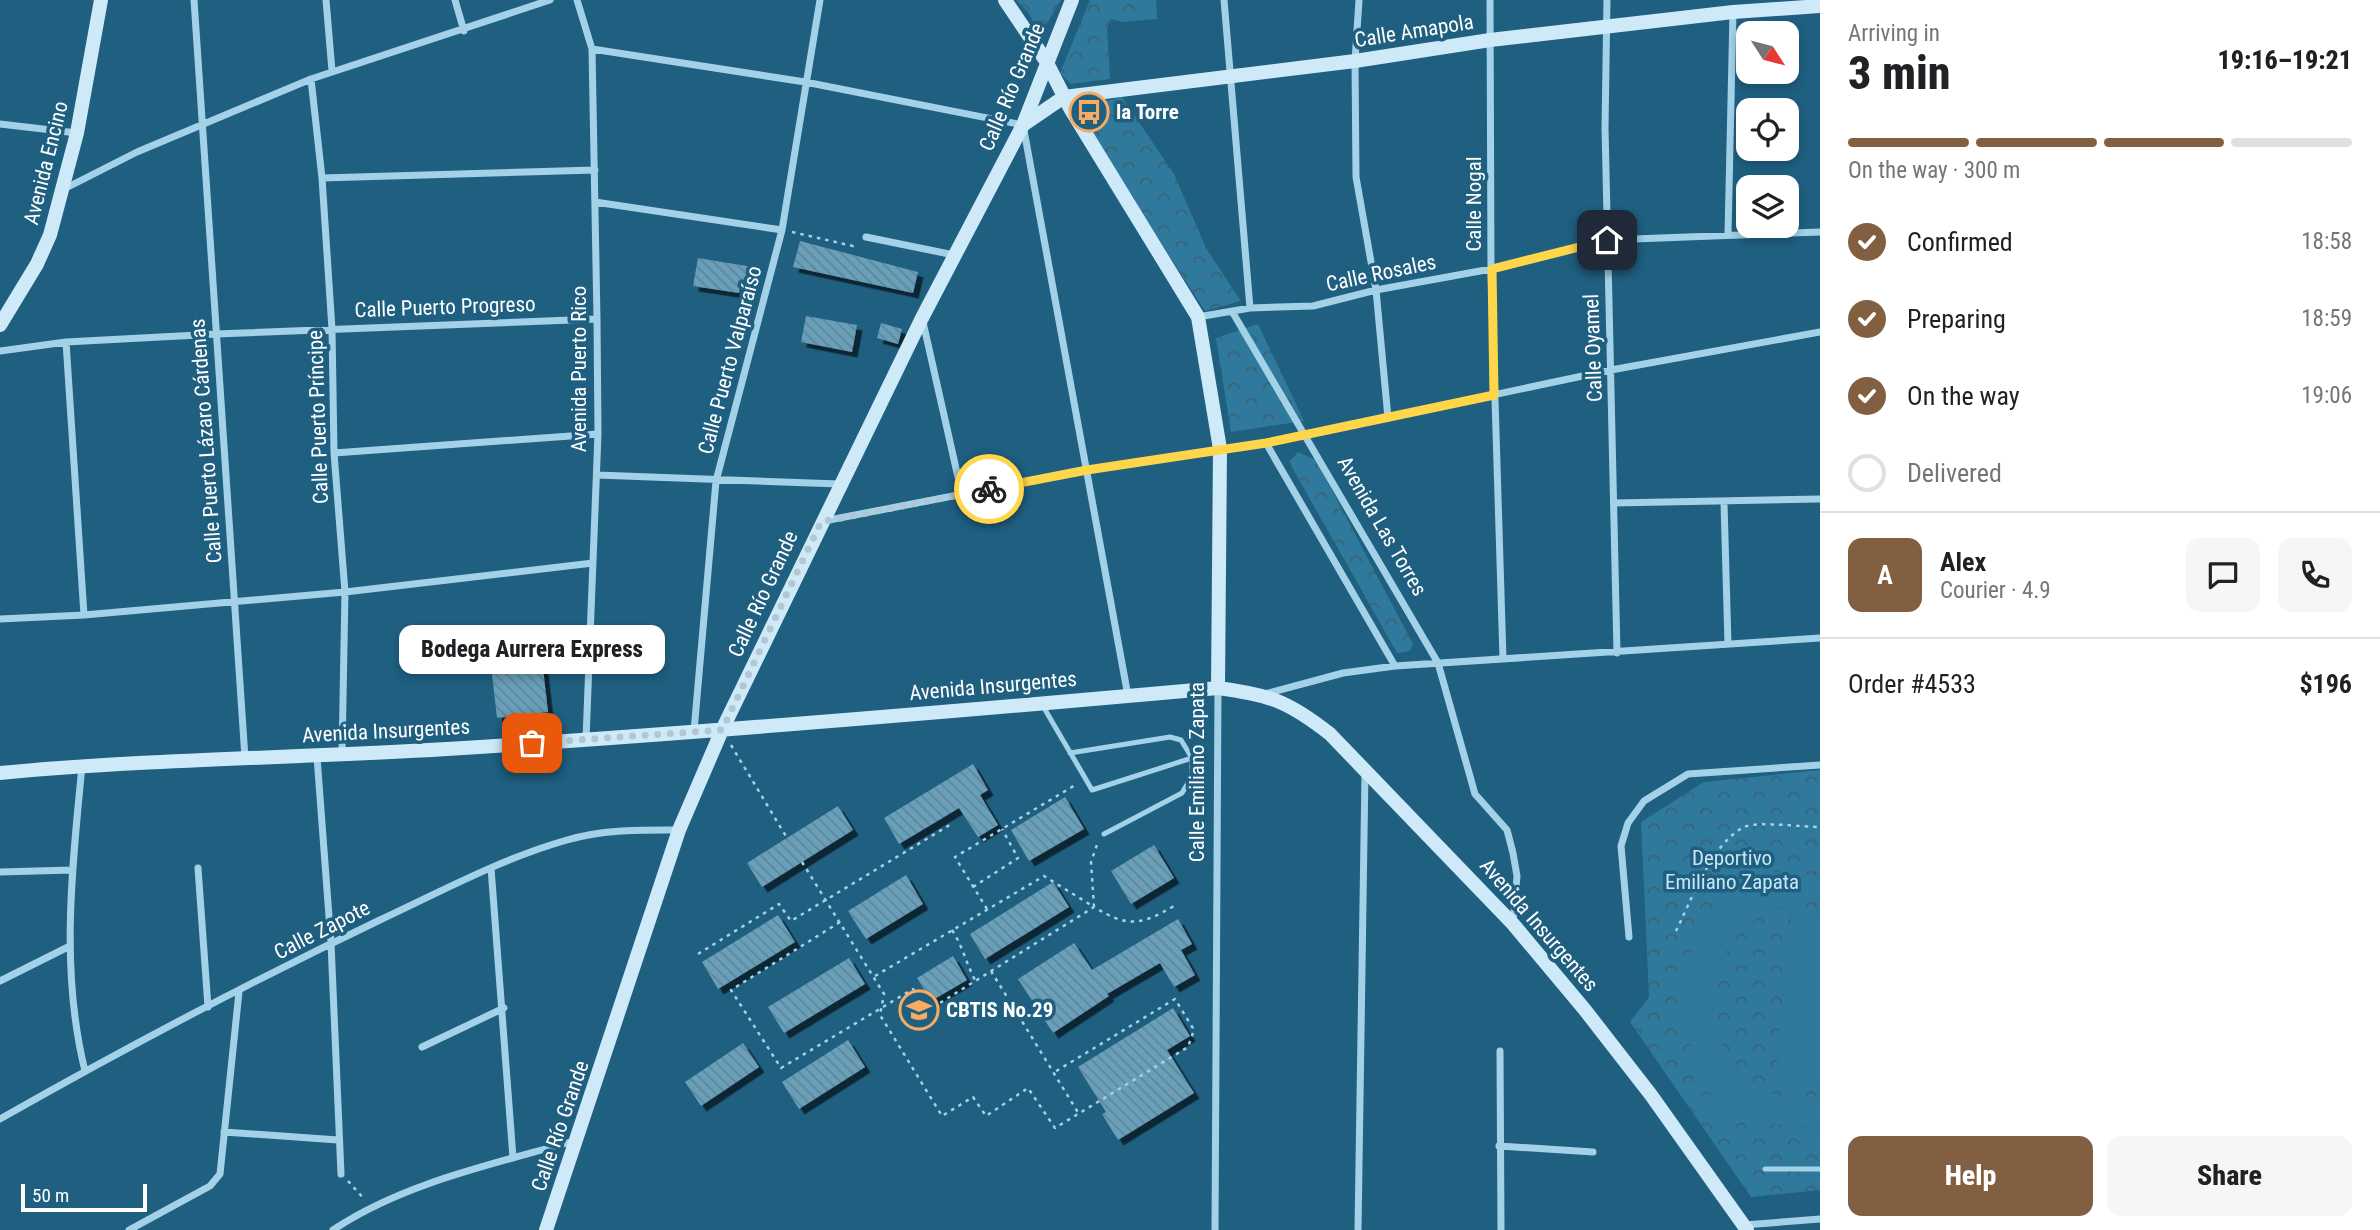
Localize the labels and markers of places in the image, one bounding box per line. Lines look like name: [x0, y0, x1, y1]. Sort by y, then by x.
bus stop icon: la Torre: [1068, 91, 1110, 133]
place label: la Torre: [1116, 100, 1179, 124]
pin: [1577, 210, 1637, 270]
callout: Bodega Aurrera Express: [399, 624, 665, 673]
pin: [502, 713, 562, 773]
school or university icon: CBTIS No.29: [898, 989, 940, 1031]
place label: CBTIS No.29: [946, 998, 1053, 1022]

